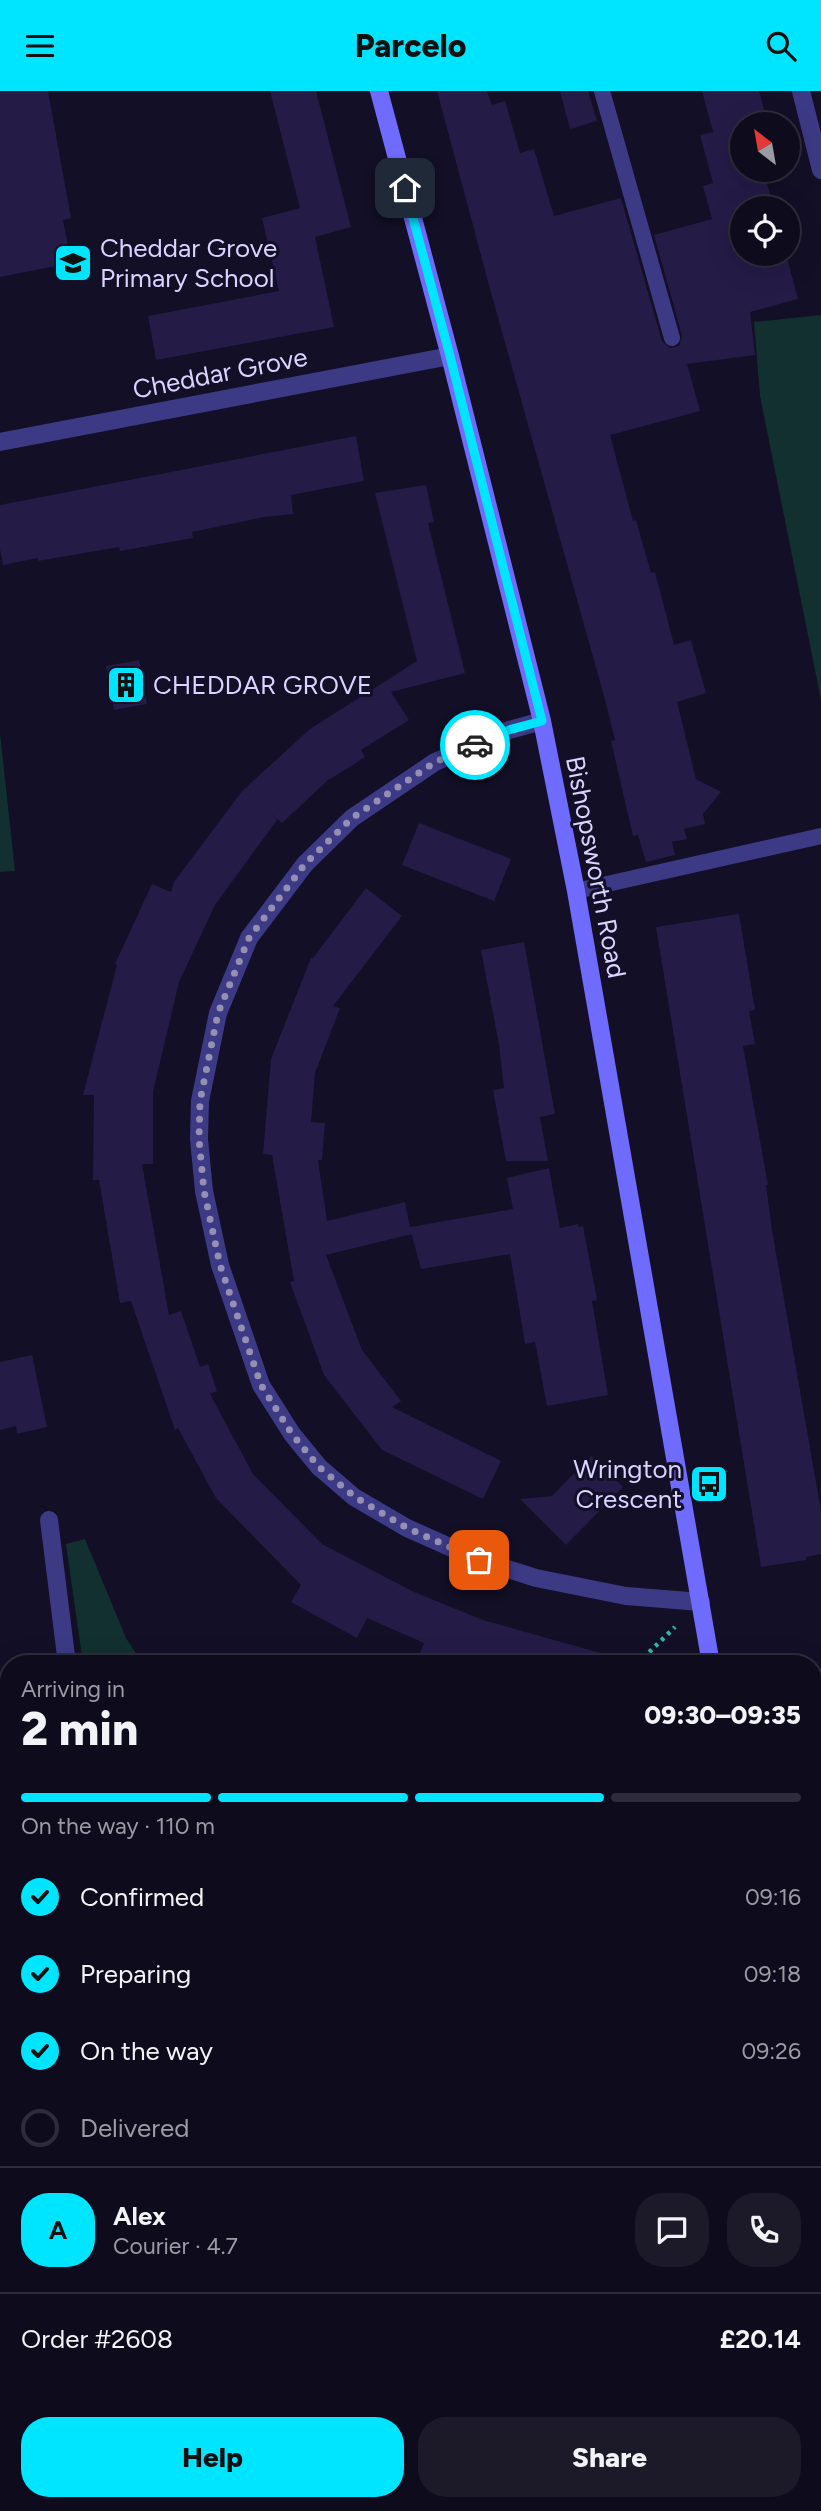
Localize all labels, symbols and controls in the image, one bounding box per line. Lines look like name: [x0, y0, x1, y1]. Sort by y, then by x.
icon: menu: [21, 27, 59, 65]
text: Parcelo: [355, 27, 466, 65]
icon: search: [762, 27, 800, 65]
north arrow: [730, 112, 800, 182]
map controls: [730, 112, 800, 266]
pin: [375, 158, 435, 218]
icon: home: [386, 169, 424, 207]
button: locate: [730, 196, 800, 266]
place label: Cheddar Grove Primary School: [100, 232, 277, 294]
school or university icon: Cheddar Grove Primary School: [52, 242, 94, 284]
street label: Cheddar Grove: [130, 340, 310, 406]
building icon: CHEDDAR GROVE: [105, 664, 147, 706]
place label: CHEDDAR GROVE: [153, 669, 372, 701]
courier: [440, 710, 510, 780]
icon: car: [456, 726, 494, 764]
street label: Bishopsworth Road: [559, 753, 633, 981]
place label: Wrington Crescent: [573, 1453, 682, 1515]
bus stop icon: Wrington Crescent: [688, 1463, 730, 1505]
pin: [449, 1530, 509, 1590]
icon: bag: [460, 1541, 498, 1579]
text: Arriving in: [21, 1675, 125, 1703]
text: 09:30–09:35: [644, 1699, 801, 1731]
text: 2 min: [21, 1701, 138, 1757]
text: On the way · 110 m: [21, 1812, 215, 1840]
icon: check: [21, 1878, 59, 1916]
text: Confirmed: [80, 1881, 204, 1913]
text: 09:16: [745, 1883, 801, 1911]
icon: check: [21, 1955, 59, 1993]
text: Preparing: [80, 1958, 191, 1990]
text: 09:18: [744, 1960, 801, 1988]
icon: check: [21, 2032, 59, 2070]
text: On the way: [80, 2035, 213, 2067]
text: 09:26: [742, 2037, 801, 2065]
text: Delivered: [80, 2112, 189, 2144]
button: chat: [635, 2193, 709, 2267]
button: phone: [727, 2193, 801, 2267]
text: Alex: [113, 2200, 166, 2232]
text: A: [49, 2214, 67, 2246]
text: Courier · 4.7: [113, 2232, 238, 2260]
text: Order #2608: [21, 2323, 173, 2355]
text: £20.14: [720, 2323, 801, 2355]
button: Help: [21, 2417, 404, 2497]
button: Share: [418, 2417, 801, 2497]

